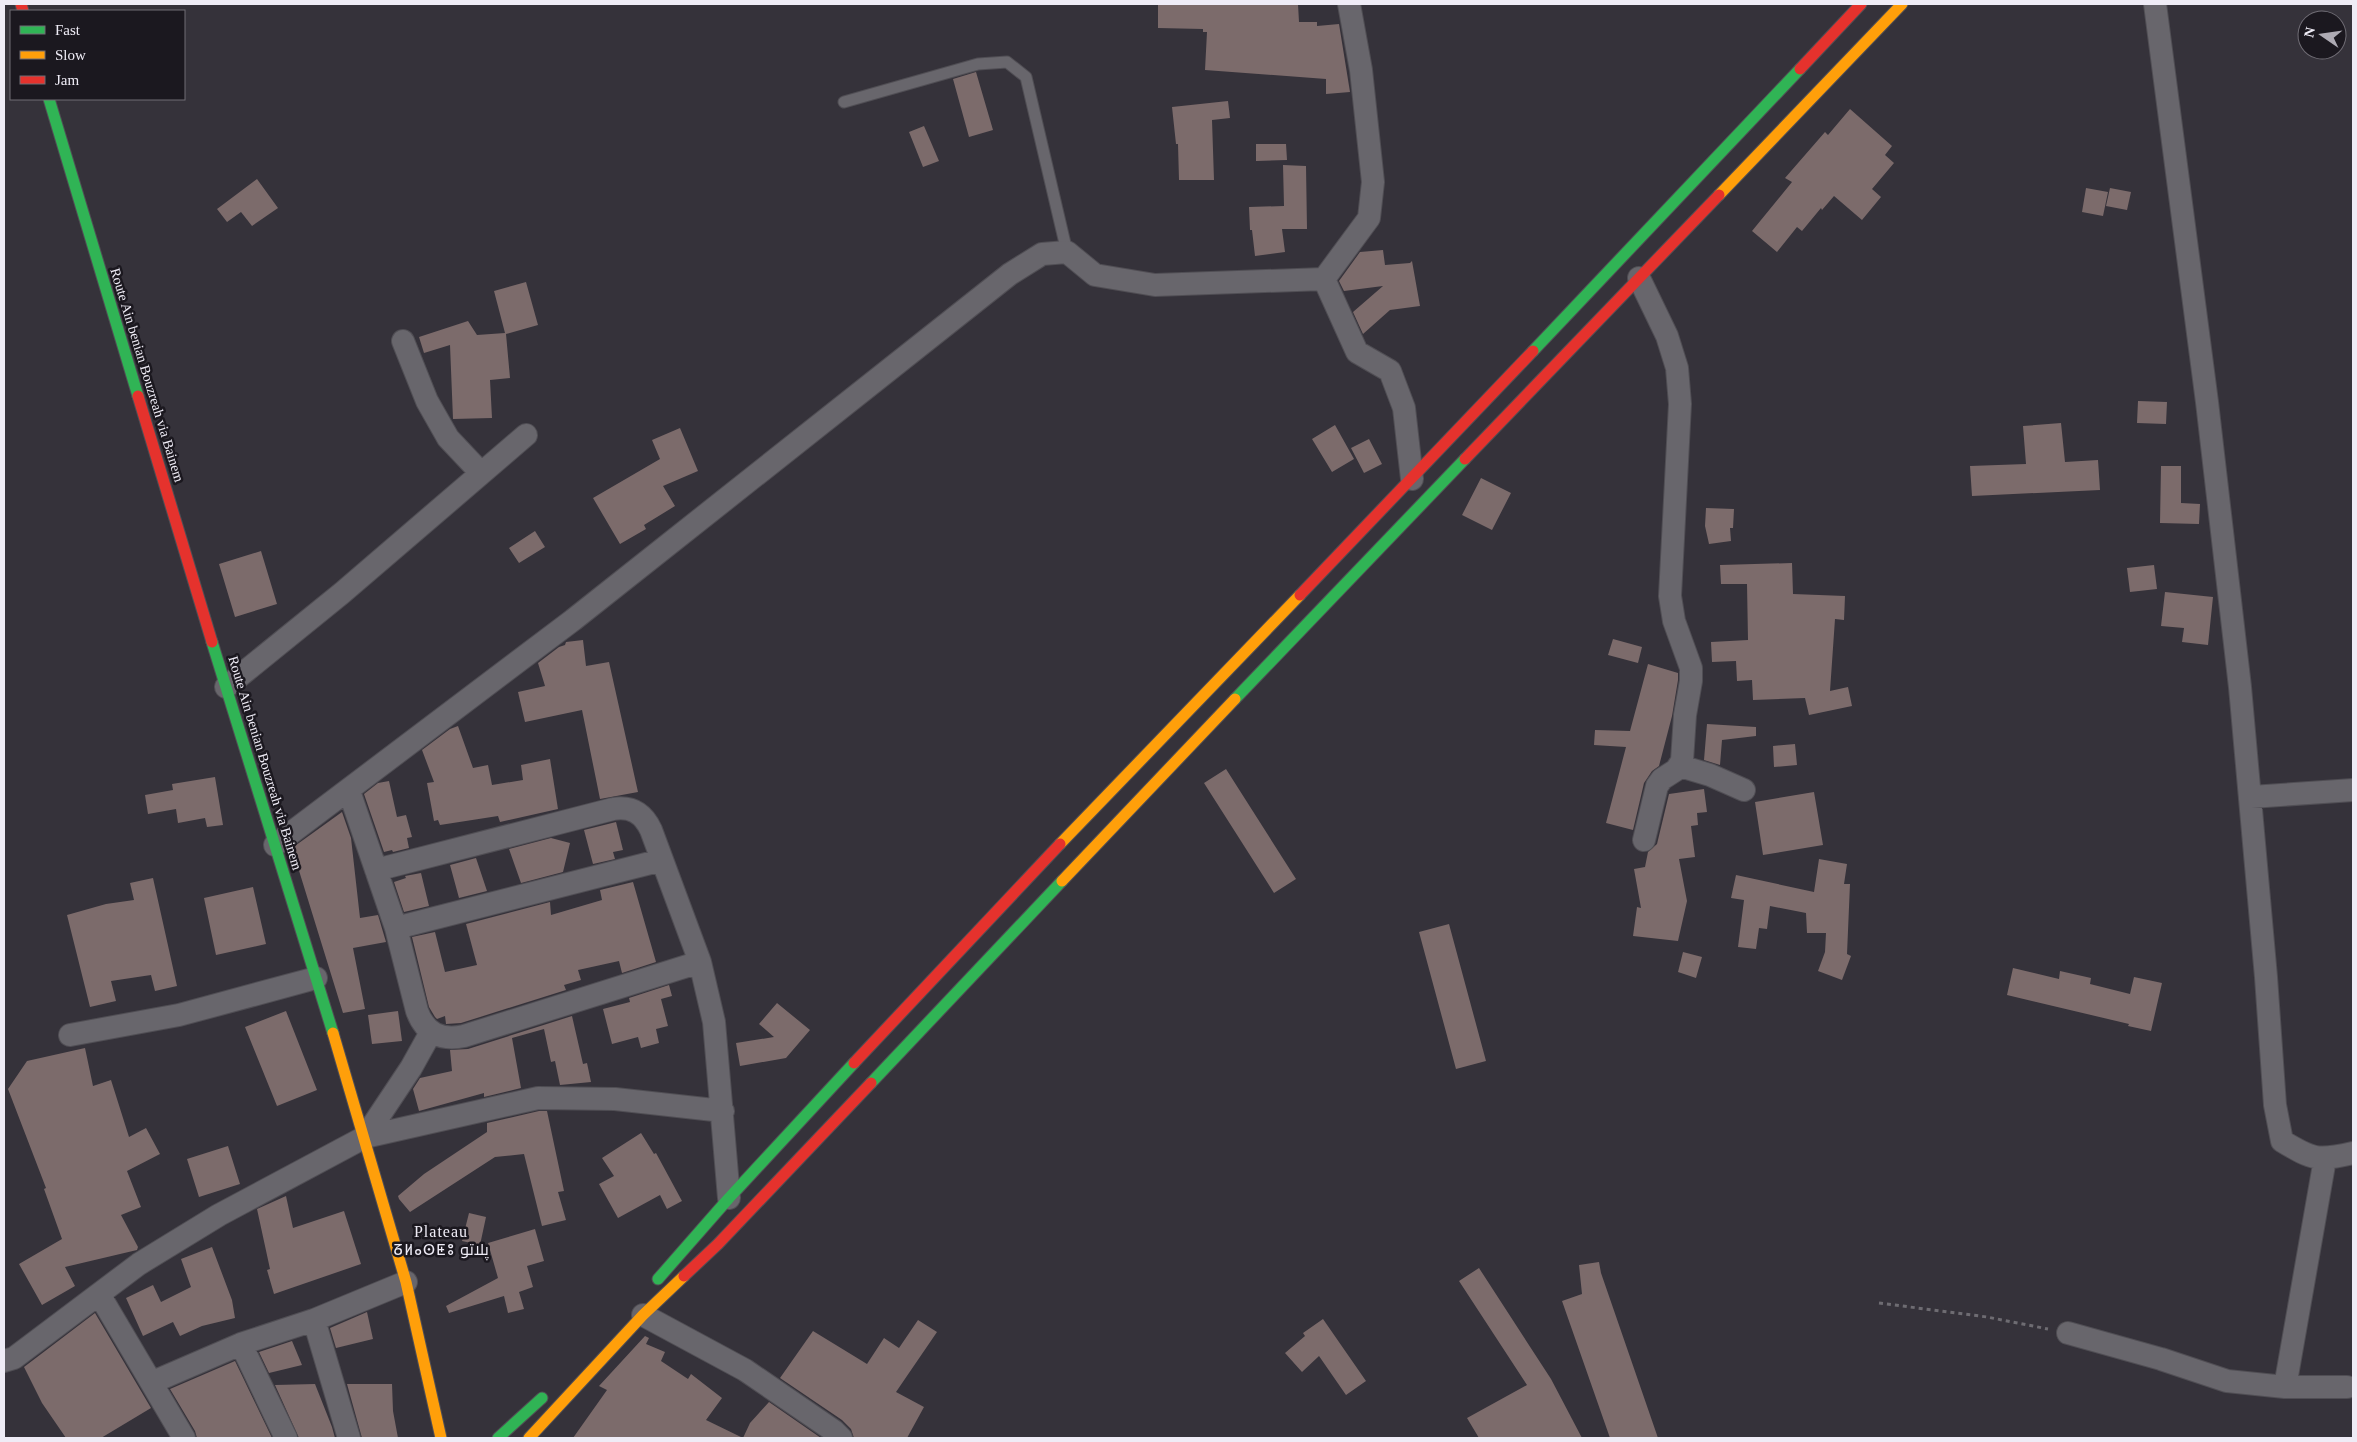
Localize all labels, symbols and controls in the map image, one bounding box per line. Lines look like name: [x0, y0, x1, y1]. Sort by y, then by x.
legend: [10, 10, 185, 100]
north arrow: [2297, 10, 2347, 60]
text: Fast: [55, 22, 81, 38]
text: N: [2301, 26, 2318, 39]
text: Slow: [55, 47, 86, 63]
text: Jam: [55, 72, 79, 88]
street label: Route Ain benian Bouzreah via Bainem: [107, 266, 187, 484]
street label: Route Ain benian Bouzreah via Bainem: [225, 654, 305, 872]
district label: Plateau ⵒⵍⴰⵙⵟⵓ پلاتو: [393, 1223, 490, 1261]

